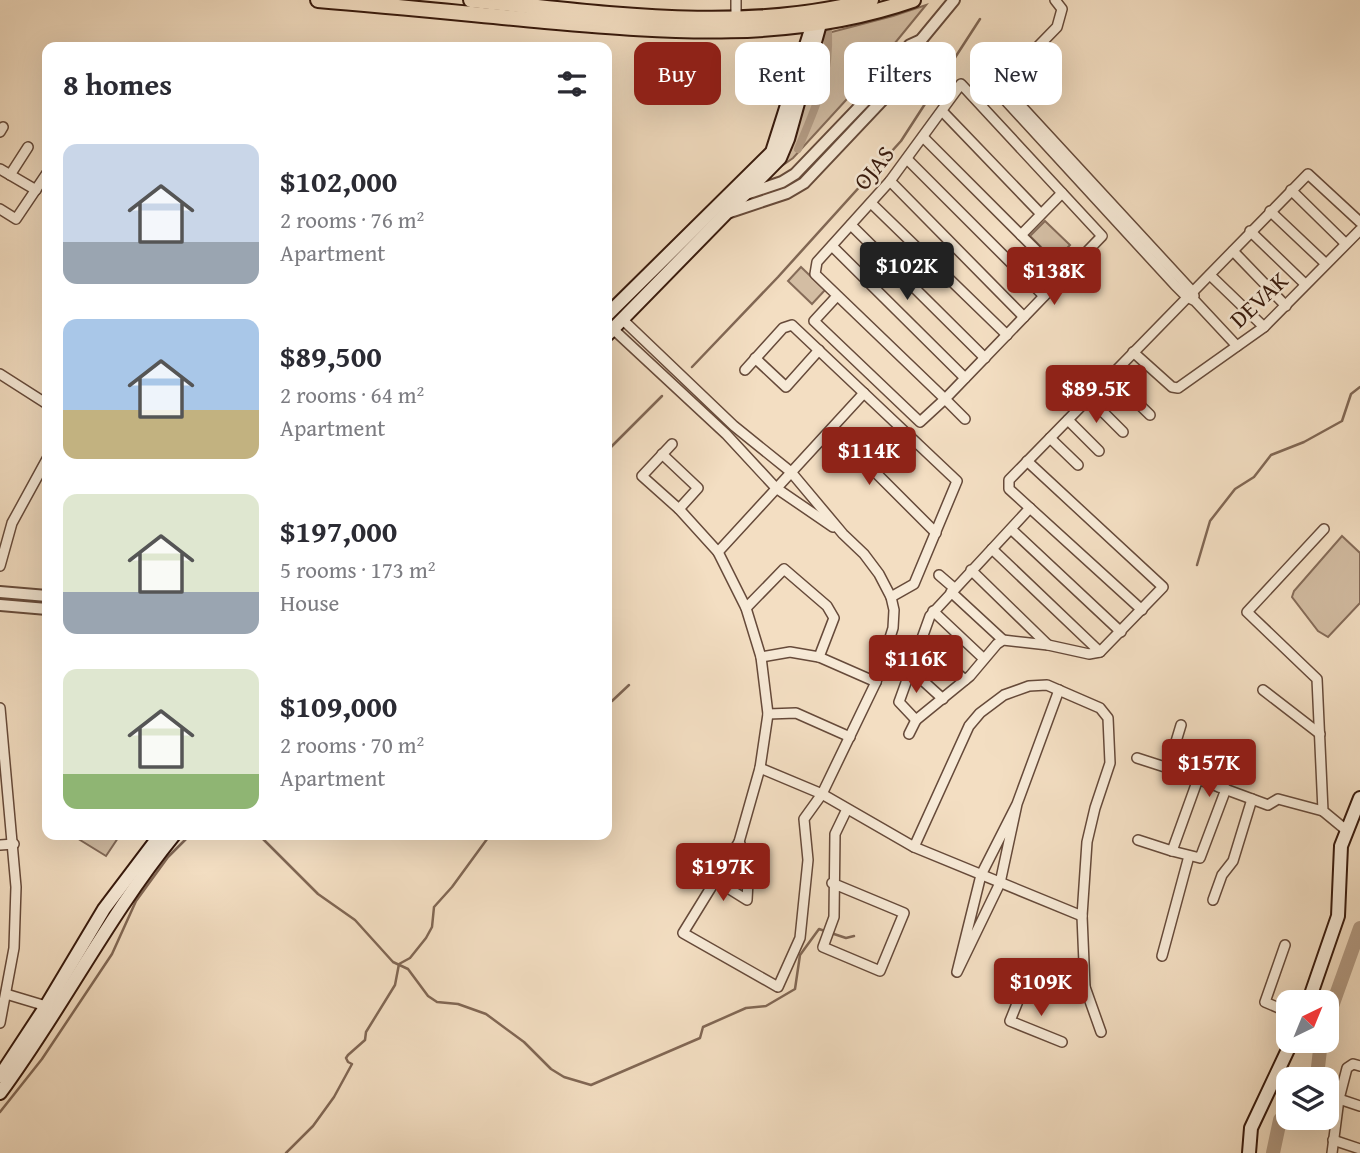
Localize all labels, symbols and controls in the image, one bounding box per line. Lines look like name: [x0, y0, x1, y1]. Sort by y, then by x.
chip: Buy: [634, 42, 721, 105]
chip: Rent: [735, 42, 830, 105]
chip: Filters: [844, 42, 956, 105]
chip: New: [970, 42, 1062, 105]
text: 8 homes: [63, 62, 172, 106]
icon: filters: [553, 65, 591, 103]
street label: OJAS: [845, 138, 902, 198]
text: $102,000: [280, 159, 397, 203]
icon: home: [119, 172, 203, 256]
text: 2 rooms · 76 m²: [280, 203, 424, 236]
text: Apartment: [280, 236, 385, 269]
pin: $102K: [858, 243, 956, 302]
pin: $138K: [1005, 247, 1103, 307]
text: $102K: [876, 248, 938, 281]
text: $138K: [1023, 253, 1085, 286]
street label: DEVAK: [1222, 263, 1296, 336]
text: $89,500: [280, 334, 382, 378]
icon: home: [119, 347, 203, 431]
pin: $89.5K: [1039, 366, 1153, 425]
text: $89.5K: [1062, 371, 1130, 404]
text: 2 rooms · 64 m²: [280, 378, 424, 411]
text: Apartment: [280, 411, 385, 444]
pin: $114K: [820, 428, 918, 487]
text: $114K: [838, 433, 900, 466]
text: $197,000: [280, 509, 397, 553]
icon: home: [119, 522, 203, 606]
text: 5 rooms · 173 m²: [280, 553, 435, 586]
text: House: [280, 586, 339, 619]
pin: $116K: [867, 636, 965, 695]
text: $116K: [885, 641, 947, 674]
text: $109,000: [280, 684, 397, 728]
icon: home: [119, 697, 203, 781]
text: 2 rooms · 70 m²: [280, 728, 424, 761]
pin: $157K: [1160, 740, 1258, 799]
text: $157K: [1178, 745, 1240, 778]
text: Apartment: [280, 761, 385, 794]
pin: $197K: [674, 844, 772, 903]
text: $197K: [692, 849, 754, 882]
pin: $109K: [992, 958, 1090, 1018]
text: $109K: [1010, 964, 1072, 997]
north arrow: [1276, 990, 1339, 1054]
map controls: [1276, 990, 1339, 1130]
button: layers: [1276, 1067, 1339, 1130]

